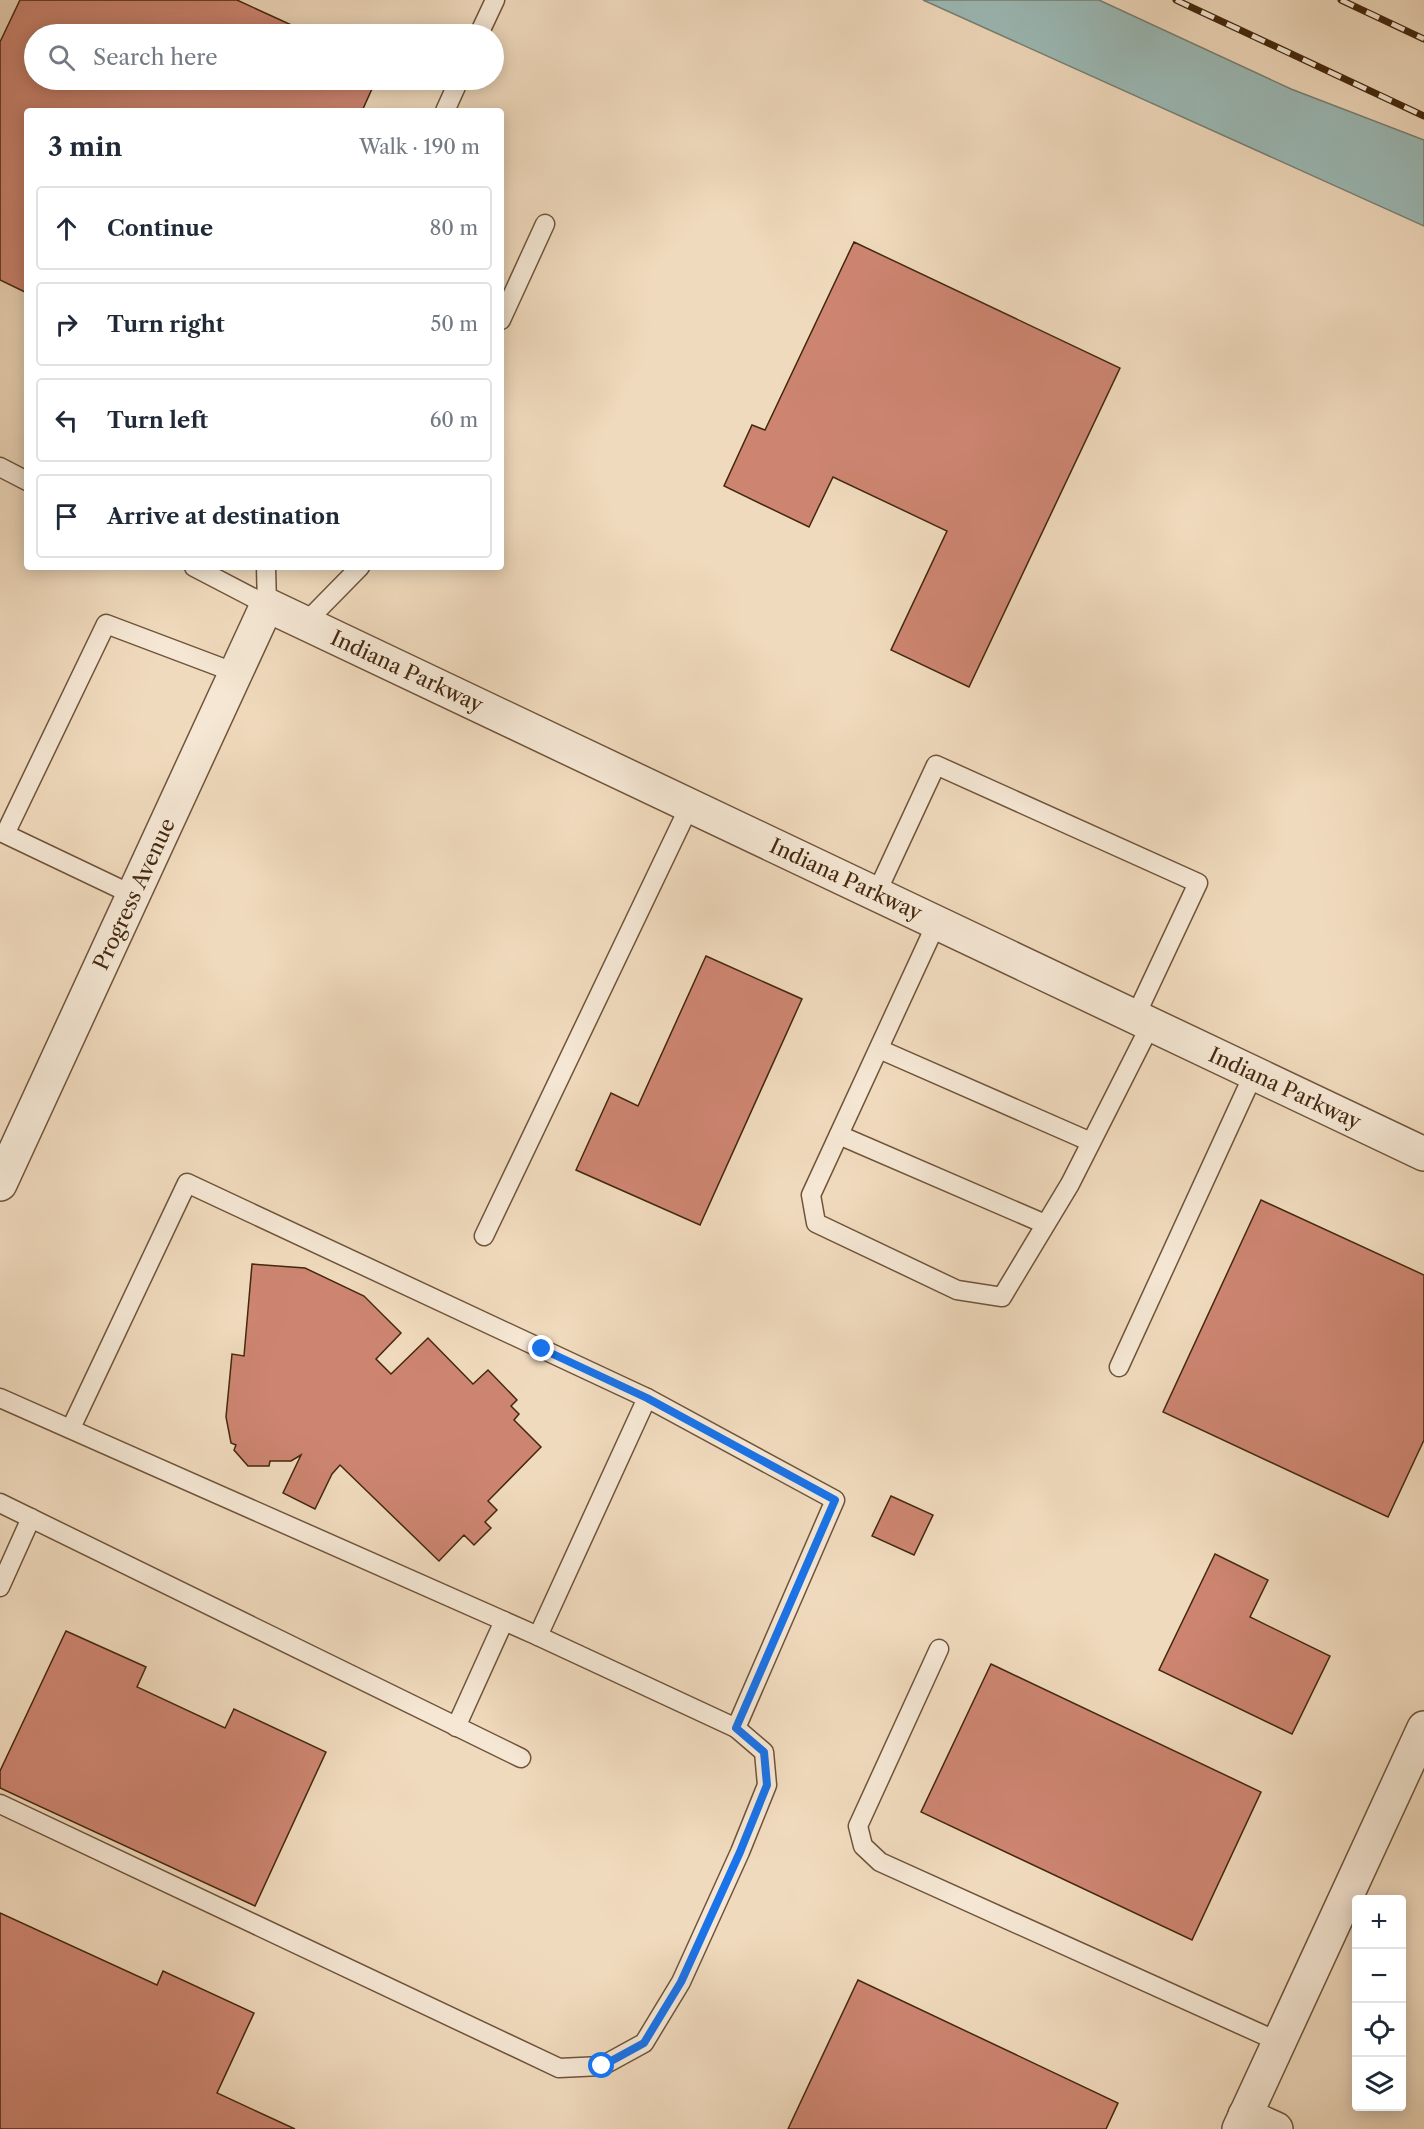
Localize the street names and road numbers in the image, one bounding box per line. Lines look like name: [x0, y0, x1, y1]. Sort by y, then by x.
street label: Indiana Parkway: [327, 625, 487, 717]
street label: Progress Avenue: [88, 814, 180, 974]
street label: Indiana Parkway: [766, 833, 926, 925]
street label: Indiana Parkway: [1205, 1042, 1365, 1134]

